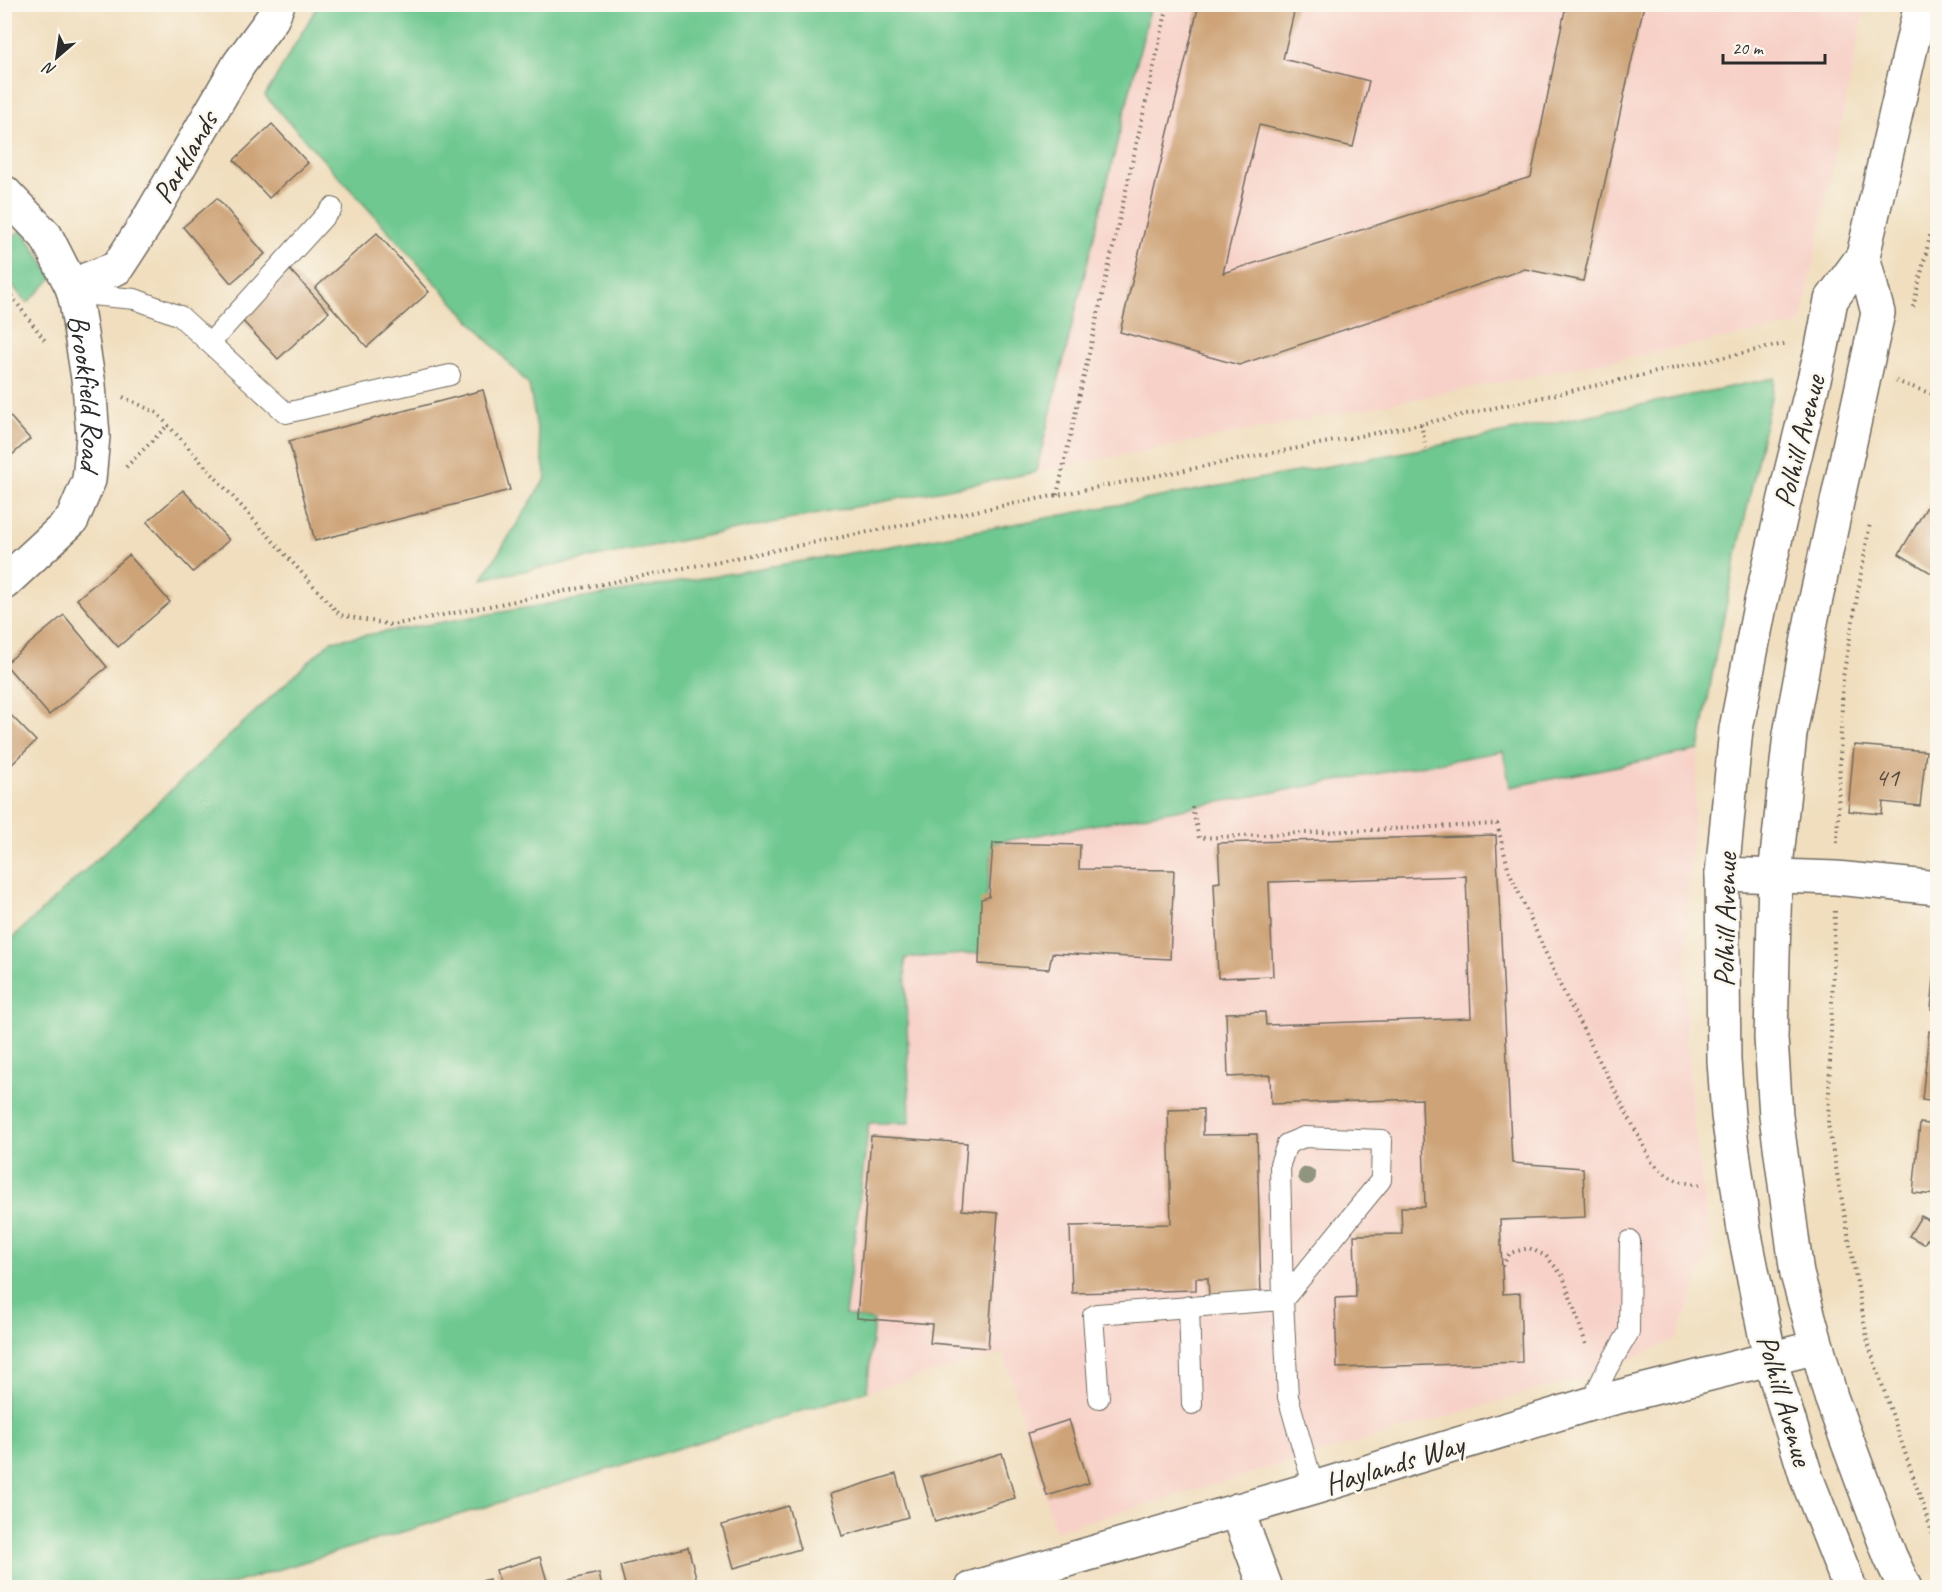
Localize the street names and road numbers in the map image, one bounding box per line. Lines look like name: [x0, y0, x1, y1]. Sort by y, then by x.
street label: Parklands: [143, 102, 228, 210]
street label: Brookfield Road: [59, 312, 112, 476]
street label: Polhill Avenue: [1764, 369, 1834, 511]
street label: Polhill Avenue: [1705, 850, 1745, 988]
street label: Polhill Avenue: [1748, 1330, 1822, 1472]
street label: Haylands Way: [1320, 1424, 1471, 1503]

